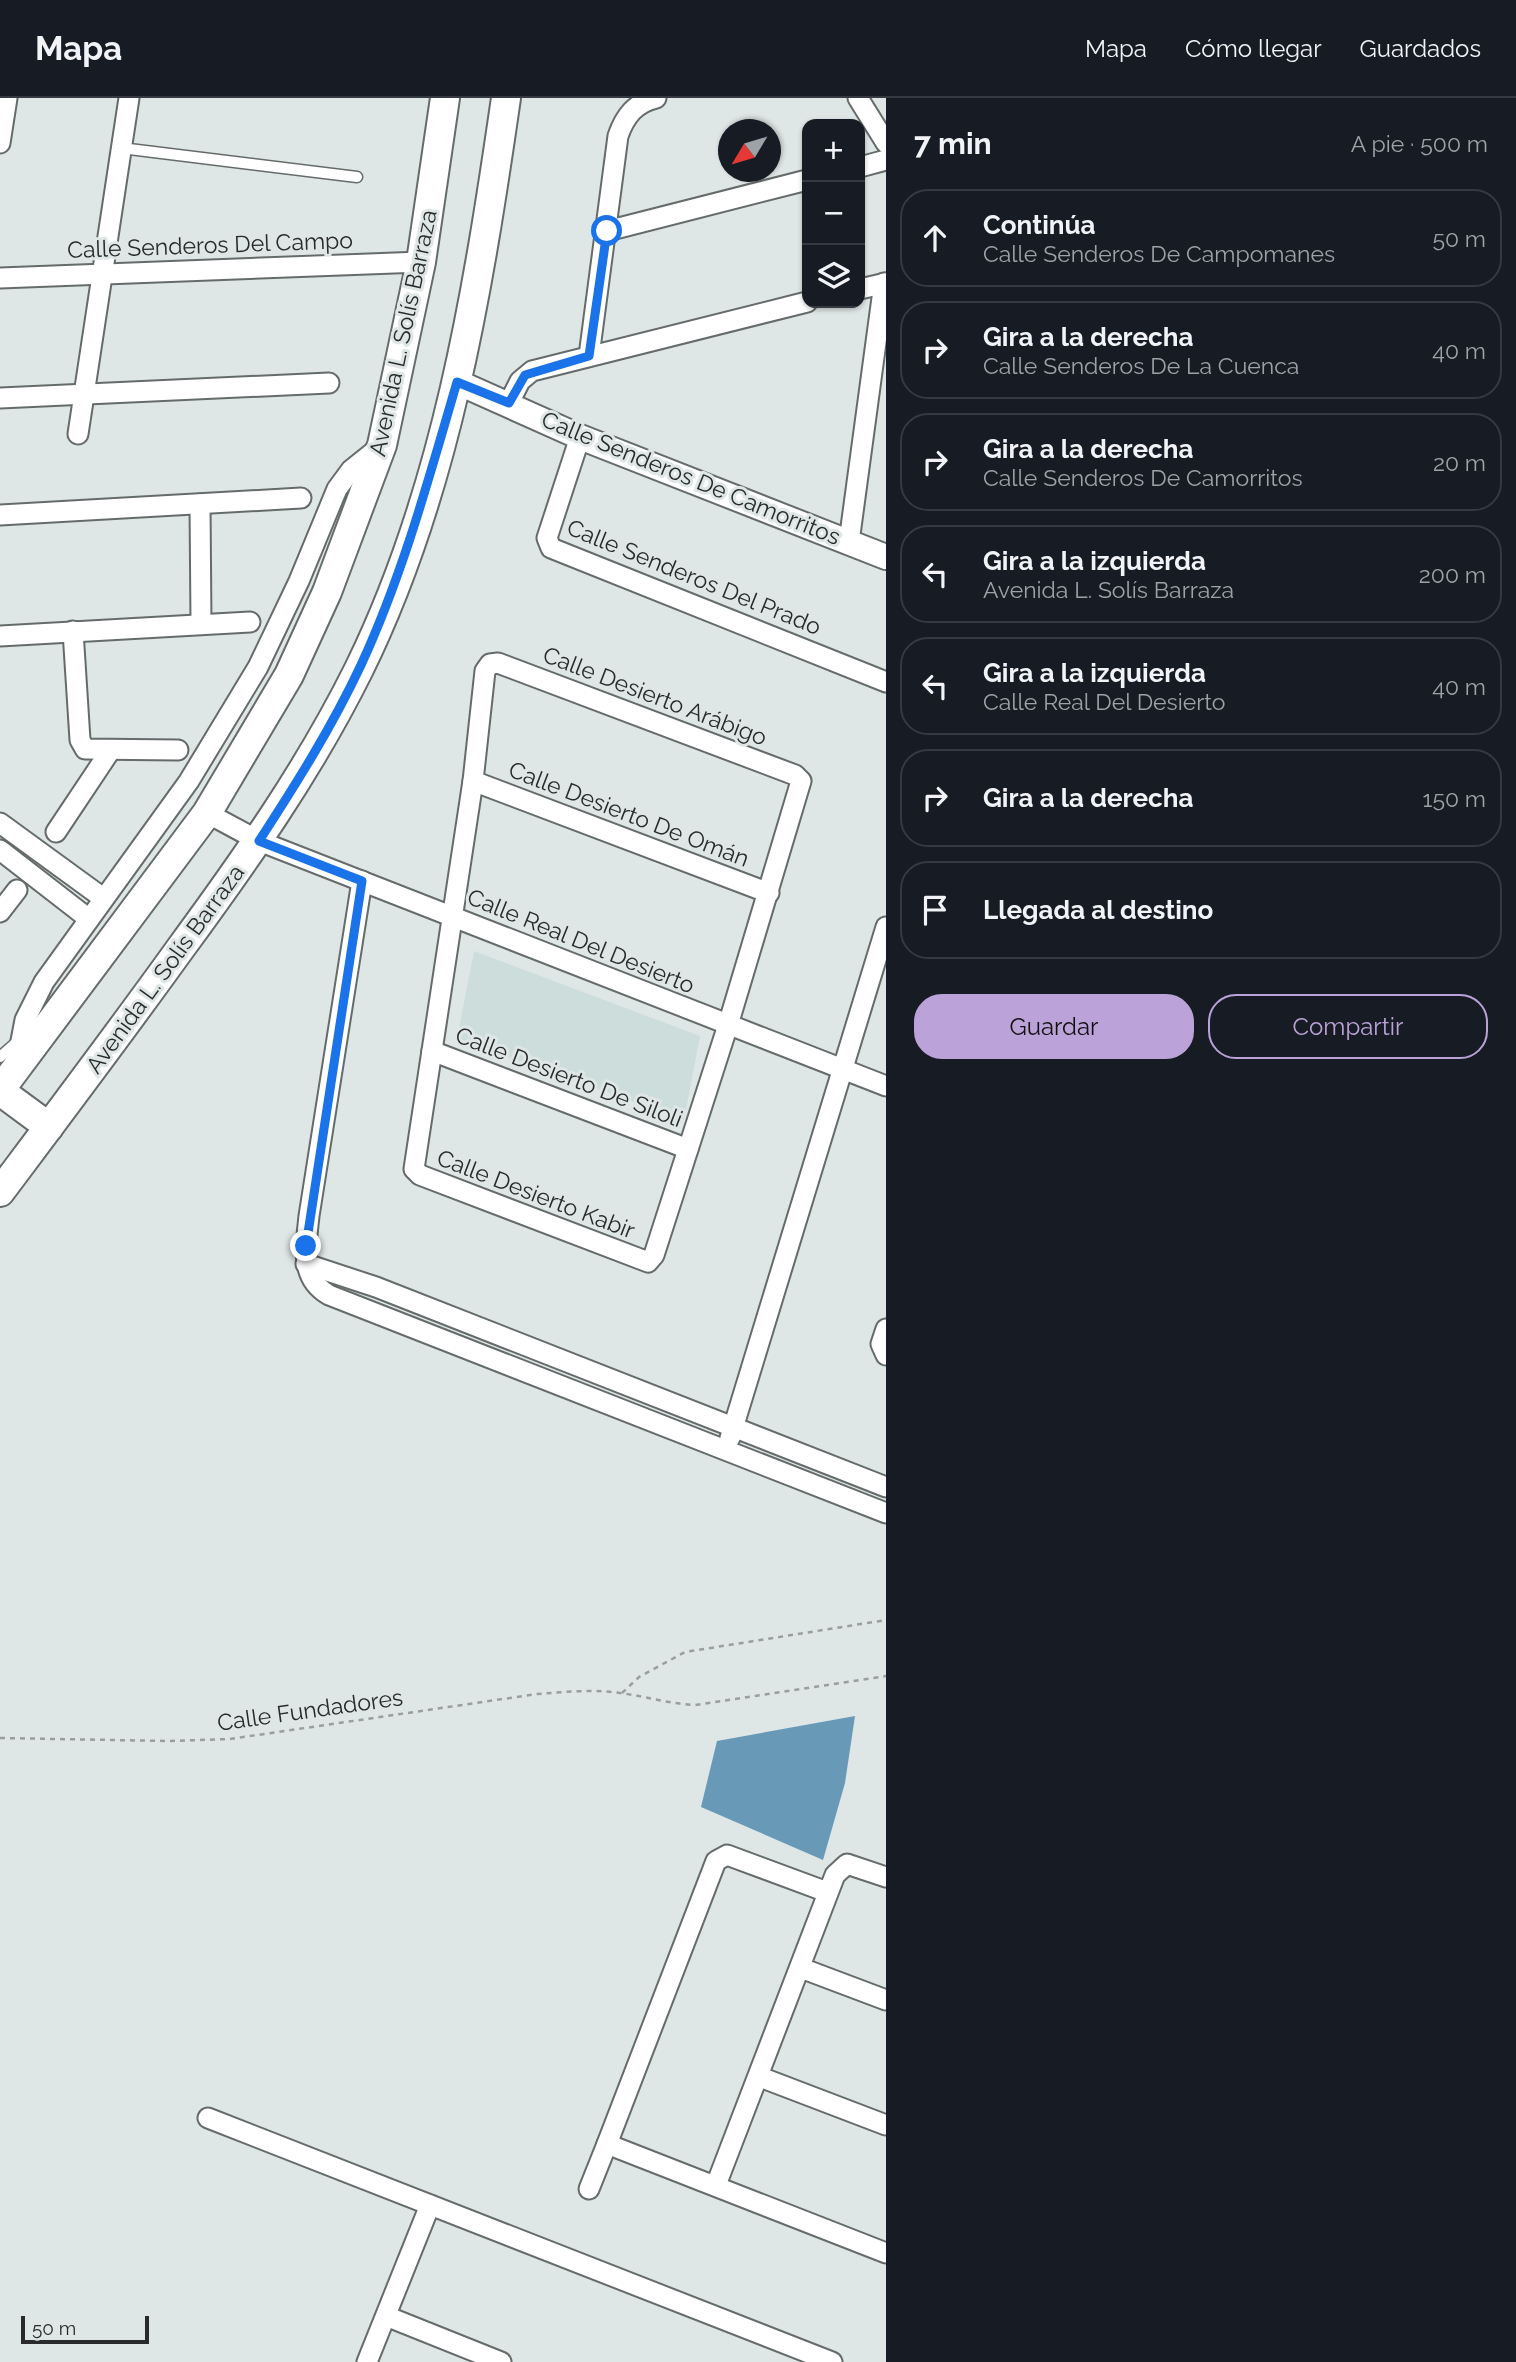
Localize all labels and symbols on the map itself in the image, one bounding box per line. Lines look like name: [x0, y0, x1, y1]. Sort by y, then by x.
north arrow: [718, 119, 781, 182]
street label: Avenida L. Solís Barraza: [363, 207, 442, 459]
route start: [591, 215, 622, 246]
street label: Calle Senderos Del Campo: [67, 226, 353, 263]
street label: Calle Senderos De Camorritos: [538, 405, 844, 550]
street label: Calle Senderos Del Prado: [563, 513, 825, 640]
street label: Calle Desierto Arábigo: [540, 640, 771, 751]
street label: Calle Desierto De Omán: [505, 755, 753, 872]
street label: Avenida L. Solís Barraza: [80, 859, 249, 1078]
street label: Calle Real Del Desierto: [464, 883, 699, 998]
street label: Calle Desierto De Siloli: [452, 1021, 686, 1132]
street label: Calle Desierto Kabir: [434, 1143, 639, 1244]
route end: [290, 1230, 321, 1261]
street label: Calle Fundadores: [215, 1683, 405, 1736]
scale bar: [21, 2313, 149, 2345]

